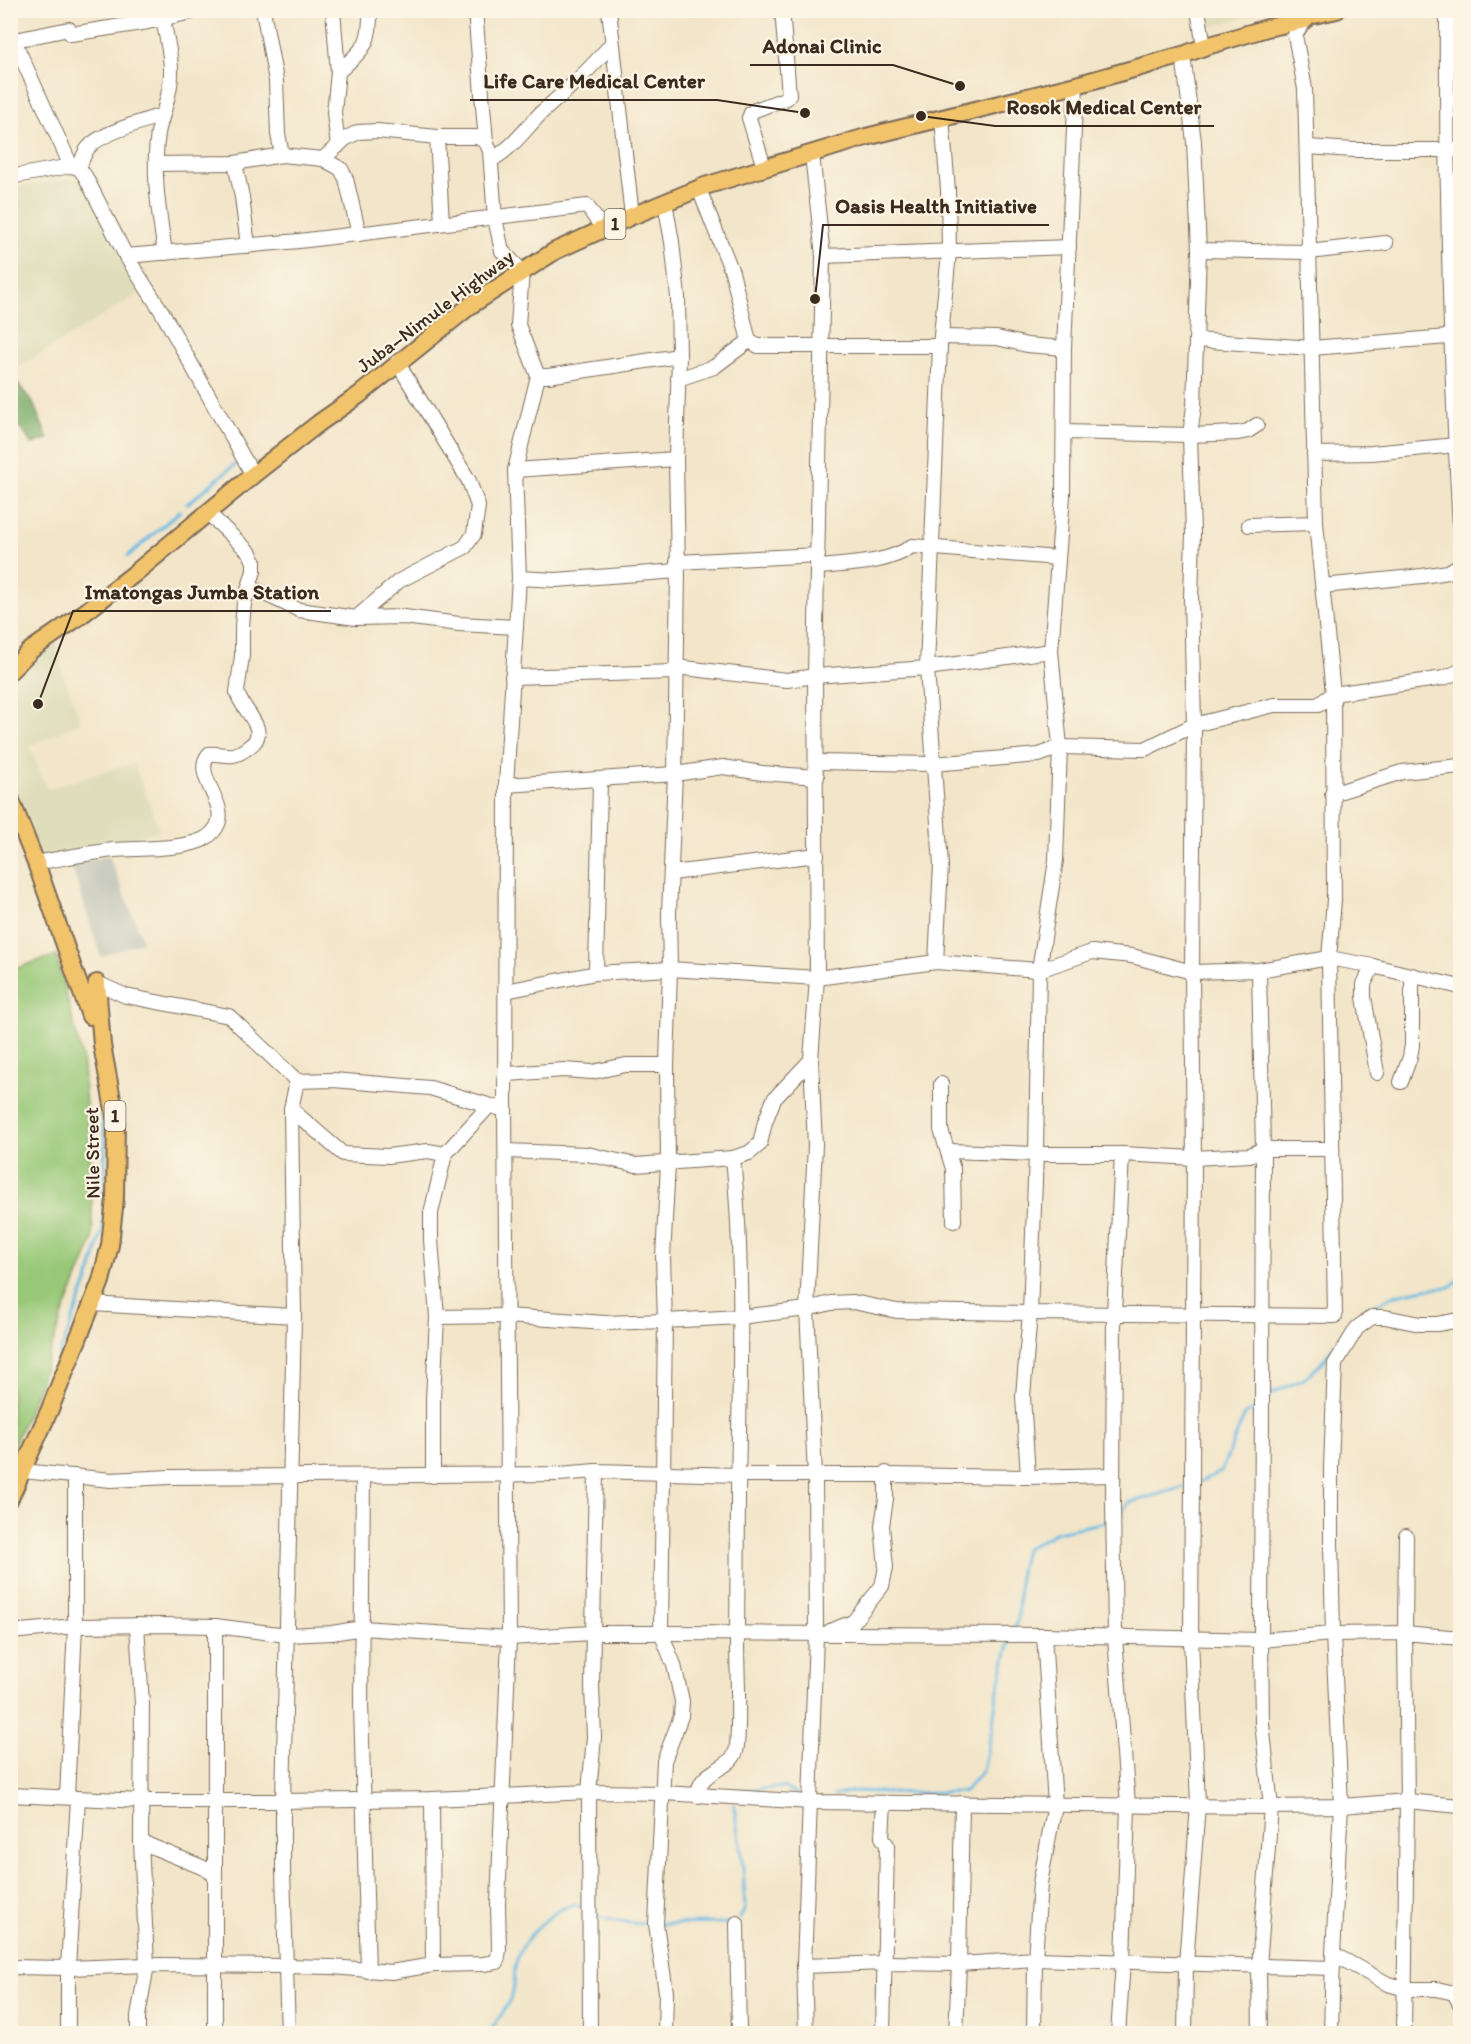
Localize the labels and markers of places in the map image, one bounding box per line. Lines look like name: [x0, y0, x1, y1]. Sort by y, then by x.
callout: Adonai Clinic: [750, 26, 893, 65]
callout: Life Care Medical Center: [470, 61, 717, 100]
callout: Rosok Medical Center: [995, 87, 1214, 126]
callout: Oasis Health Initiative: [823, 186, 1049, 225]
callout: Imatongas Jumba Station: [73, 572, 331, 611]

